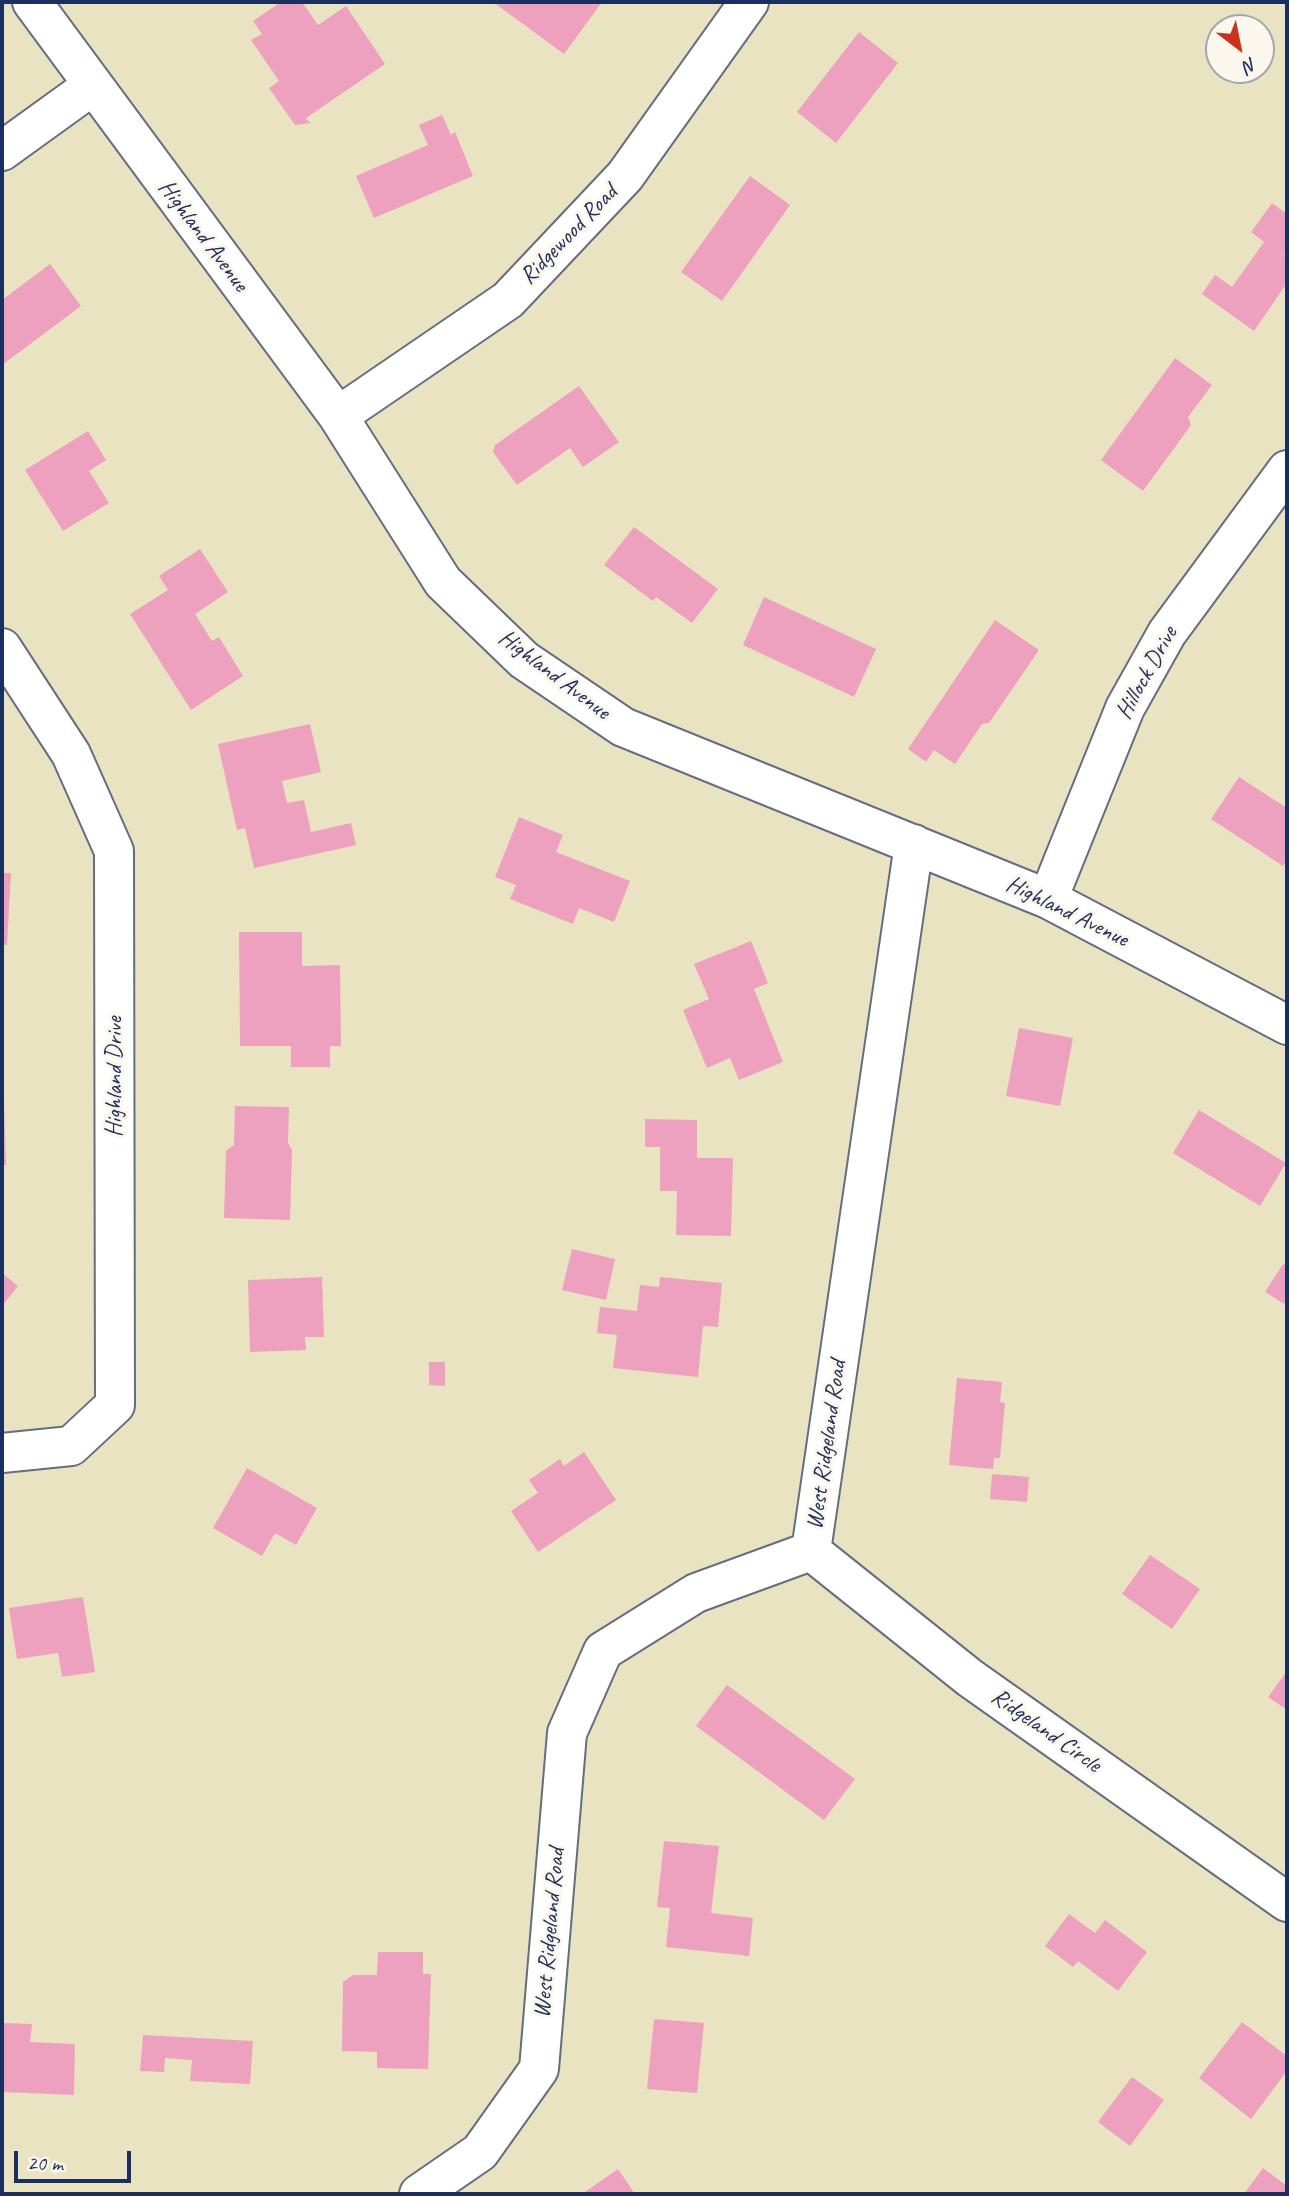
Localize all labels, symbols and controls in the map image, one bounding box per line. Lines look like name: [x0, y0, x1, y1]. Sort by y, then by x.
north arrow: [1205, 14, 1275, 84]
text: N: [1239, 52, 1261, 78]
street label: Highland Avenue: [152, 174, 254, 298]
street label: Ridgewood Road: [514, 179, 624, 291]
street label: Hillock Drive: [1110, 622, 1184, 724]
street label: Highland Avenue: [492, 624, 616, 726]
street label: Highland Avenue: [1001, 870, 1133, 954]
street label: Highland Drive: [101, 1017, 129, 1137]
street label: West Ridgeland Road: [801, 1359, 853, 1531]
street label: Ridgeland Circle: [985, 1683, 1107, 1779]
street label: West Ridgeland Road: [528, 1847, 572, 2019]
scale bar: [18, 2136, 135, 2180]
text: 20 m: [27, 2150, 63, 2176]

